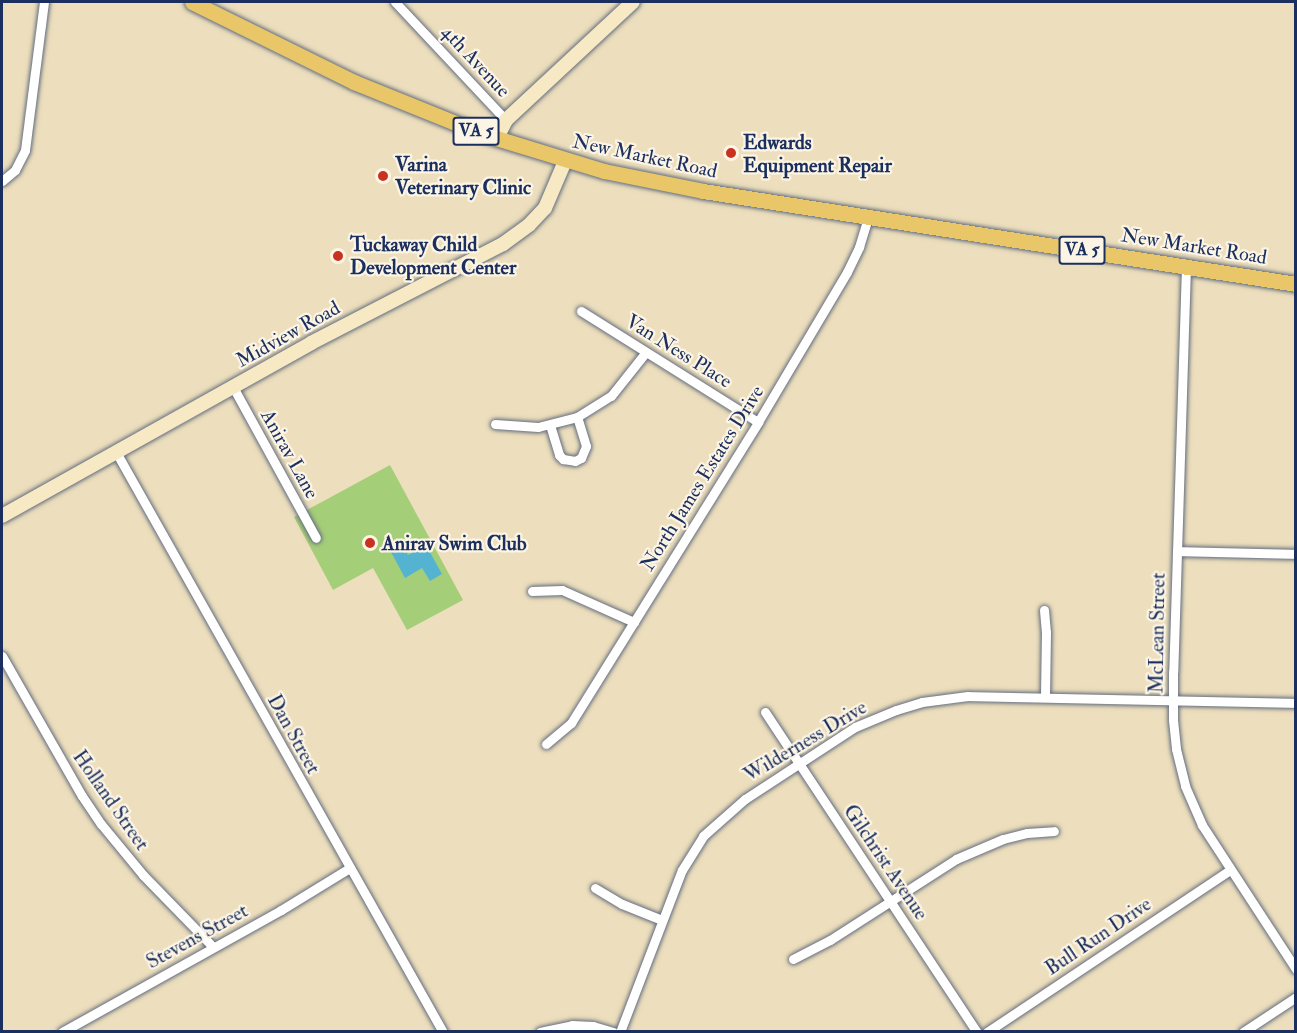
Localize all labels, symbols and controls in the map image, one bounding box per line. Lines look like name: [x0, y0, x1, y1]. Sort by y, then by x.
street label: 4th Avenue: [437, 20, 515, 102]
road number: VA 5: [452, 116, 500, 146]
street label: New Market Road: [570, 129, 720, 183]
place label: Edwards Equipment Repair: [743, 130, 892, 177]
marker: Edwards Equipment Repair: [724, 146, 738, 160]
place label: Varina Veterinary Clinic: [395, 152, 531, 199]
marker: Varina Veterinary Clinic: [376, 169, 390, 183]
street label: New Market Road: [1119, 223, 1269, 269]
place label: Tuckaway Child Development Center: [350, 232, 516, 279]
road number: VA 5: [1058, 235, 1106, 265]
marker: Tuckaway Child Development Center: [331, 249, 345, 263]
street label: Midview Road: [232, 296, 344, 372]
street label: Van Ness Place: [622, 309, 736, 393]
street label: North James Estates Drive: [635, 381, 769, 575]
street label: Anirav Lane: [256, 405, 324, 503]
place label: Anirav Swim Club: [382, 531, 527, 555]
marker: Anirav Swim Club: [363, 536, 377, 550]
street label: McLean Street: [1144, 572, 1170, 694]
street label: Dan Street: [262, 690, 326, 778]
street label: Wilderness Drive: [739, 695, 871, 787]
street label: Holland Street: [68, 745, 154, 855]
street label: Gilchrist Avenue: [839, 800, 933, 924]
street label: Bull Run Drive: [1040, 892, 1156, 980]
street label: Stevens Street: [142, 898, 252, 974]

